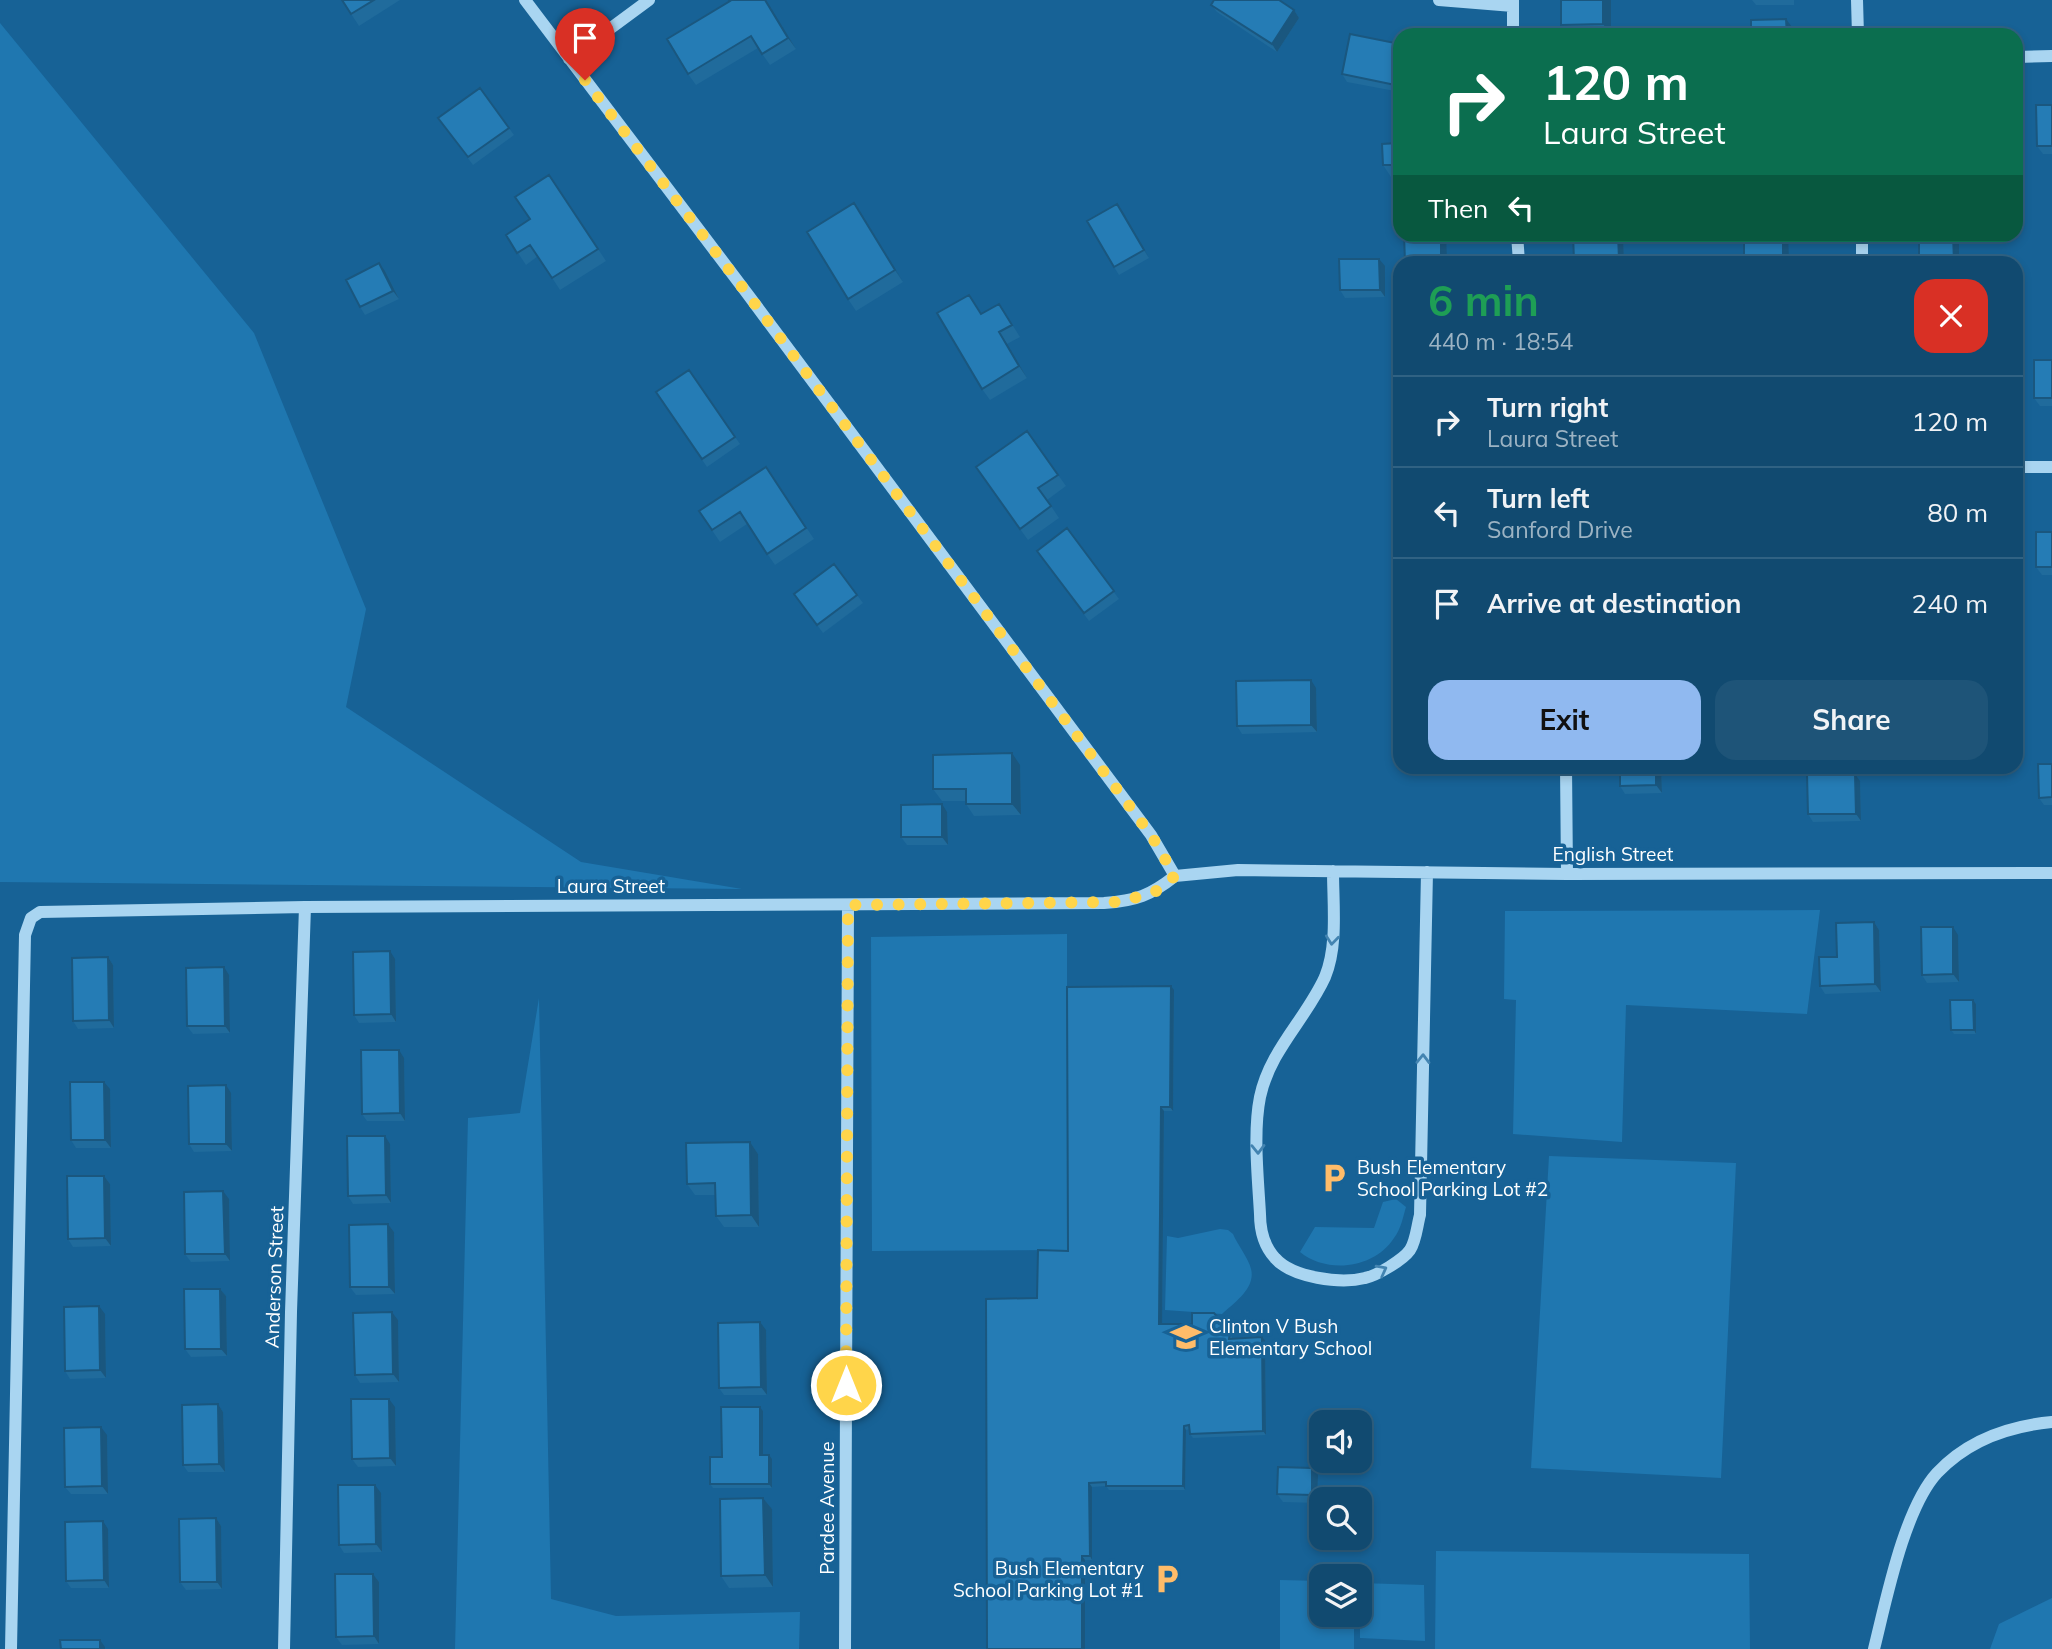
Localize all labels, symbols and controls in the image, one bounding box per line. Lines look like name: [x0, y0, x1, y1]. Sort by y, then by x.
pin: [555, 8, 615, 80]
icon: arrive: [566, 19, 604, 57]
text: 120 m: [1543, 51, 1689, 112]
icon: right: [1428, 56, 1519, 147]
text: Laura Street: [1543, 112, 1726, 152]
icon: left: [1502, 189, 1540, 227]
text: Then: [1428, 192, 1488, 225]
text: 6 min: [1428, 274, 1539, 327]
button: close: [1914, 279, 1988, 353]
text: 440 m · 18:54: [1428, 327, 1573, 356]
text: Turn right: [1487, 391, 1608, 424]
icon: right: [1428, 403, 1466, 441]
text: 120 m: [1912, 405, 1988, 438]
text: Laura Street: [1487, 424, 1618, 453]
text: Turn left: [1487, 482, 1589, 515]
icon: left: [1428, 494, 1466, 532]
text: 80 m: [1927, 496, 1988, 529]
text: Sanford Drive: [1487, 515, 1633, 544]
icon: arrive: [1428, 585, 1466, 623]
text: Arrive at destination: [1487, 587, 1742, 620]
text: 240 m: [1912, 587, 1988, 620]
button: Exit: [1428, 680, 1701, 760]
button: Share: [1715, 680, 1988, 760]
street label: English Street: [1553, 842, 1674, 866]
street label: Laura Street: [557, 874, 666, 898]
one-way arrow: [1324, 934, 1339, 945]
one-way arrow: [1416, 1053, 1431, 1064]
one-way arrow: [1250, 1144, 1266, 1155]
place label: Bush Elementary School Parking Lot #2: [1357, 1155, 1548, 1201]
parking icon: Bush Elementary School Parking Lot #2: [1317, 1161, 1351, 1195]
street label: Anderson Street: [260, 1205, 288, 1349]
one-way arrow: [1375, 1265, 1387, 1278]
place label: Clinton V Bush Elementary School: [1209, 1314, 1372, 1360]
school or university icon: Clinton V Bush Elementary School: [1169, 1320, 1203, 1354]
position arrow: [809, 1348, 883, 1422]
map controls: [1309, 1410, 1372, 1627]
button: sound: [1309, 1410, 1372, 1473]
street label: Pardee Avenue: [815, 1441, 839, 1575]
button: search: [1309, 1487, 1372, 1550]
place label: Bush Elementary School Parking Lot #1: [953, 1556, 1144, 1602]
parking icon: Bush Elementary School Parking Lot #1: [1150, 1562, 1184, 1596]
button: layers: [1309, 1564, 1372, 1627]

